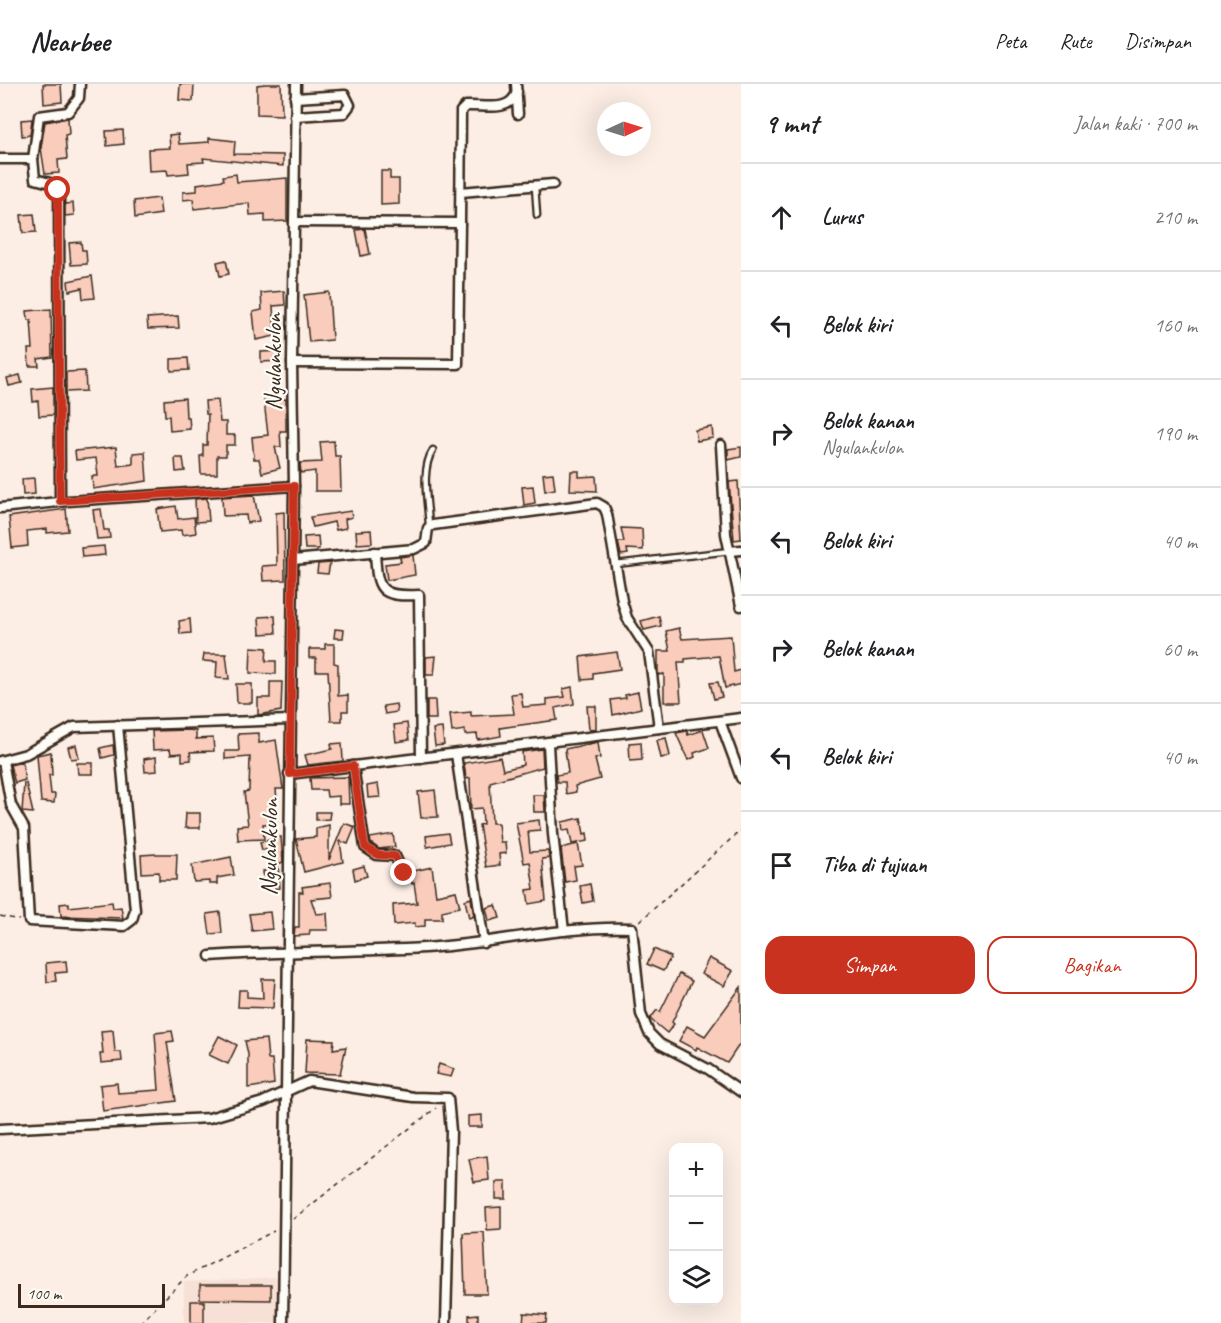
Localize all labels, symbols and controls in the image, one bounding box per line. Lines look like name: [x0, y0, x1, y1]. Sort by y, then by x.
text: Nearbee: [30, 24, 110, 59]
text: Peta: [995, 28, 1026, 54]
text: Rute: [1059, 28, 1092, 54]
text: Disimpan: [1125, 28, 1191, 54]
north arrow: [597, 102, 651, 156]
text: 9 mnt: [765, 107, 818, 140]
text: Jalan kaki · 700 m: [1074, 111, 1197, 136]
route start: [44, 176, 70, 202]
icon: ahead: [765, 201, 798, 234]
text: Lurus: [822, 203, 862, 231]
text: 210 m: [1154, 205, 1197, 230]
icon: left: [765, 309, 798, 342]
text: Belok kiri: [822, 311, 891, 339]
street label: Ngulankulon: [258, 312, 288, 411]
text: 160 m: [1154, 313, 1197, 338]
text: Belok kanan: [822, 407, 914, 435]
icon: right: [765, 417, 798, 450]
text: 190 m: [1154, 421, 1197, 446]
text: Ngulankulon: [822, 435, 903, 460]
icon: left: [765, 525, 798, 558]
text: Belok kiri: [822, 527, 891, 555]
text: 40 m: [1163, 529, 1197, 554]
icon: right: [765, 633, 798, 666]
text: Belok kanan: [822, 635, 914, 663]
text: 60 m: [1163, 637, 1197, 662]
icon: left: [765, 741, 798, 774]
text: Belok kiri: [822, 743, 891, 771]
text: 40 m: [1163, 745, 1197, 770]
street label: Ngulankulon: [253, 797, 285, 896]
icon: arrive: [765, 849, 798, 882]
text: Tiba di tujuan: [822, 851, 927, 879]
route end: [390, 859, 416, 885]
button: Simpan: [765, 936, 975, 994]
button: Bagikan: [987, 936, 1197, 994]
map controls: [669, 1143, 723, 1305]
button: +: [669, 1143, 723, 1197]
button: −: [669, 1197, 723, 1251]
button: layers: [669, 1251, 723, 1305]
scale bar: [18, 1281, 165, 1308]
text: 100 m: [27, 1284, 61, 1304]

